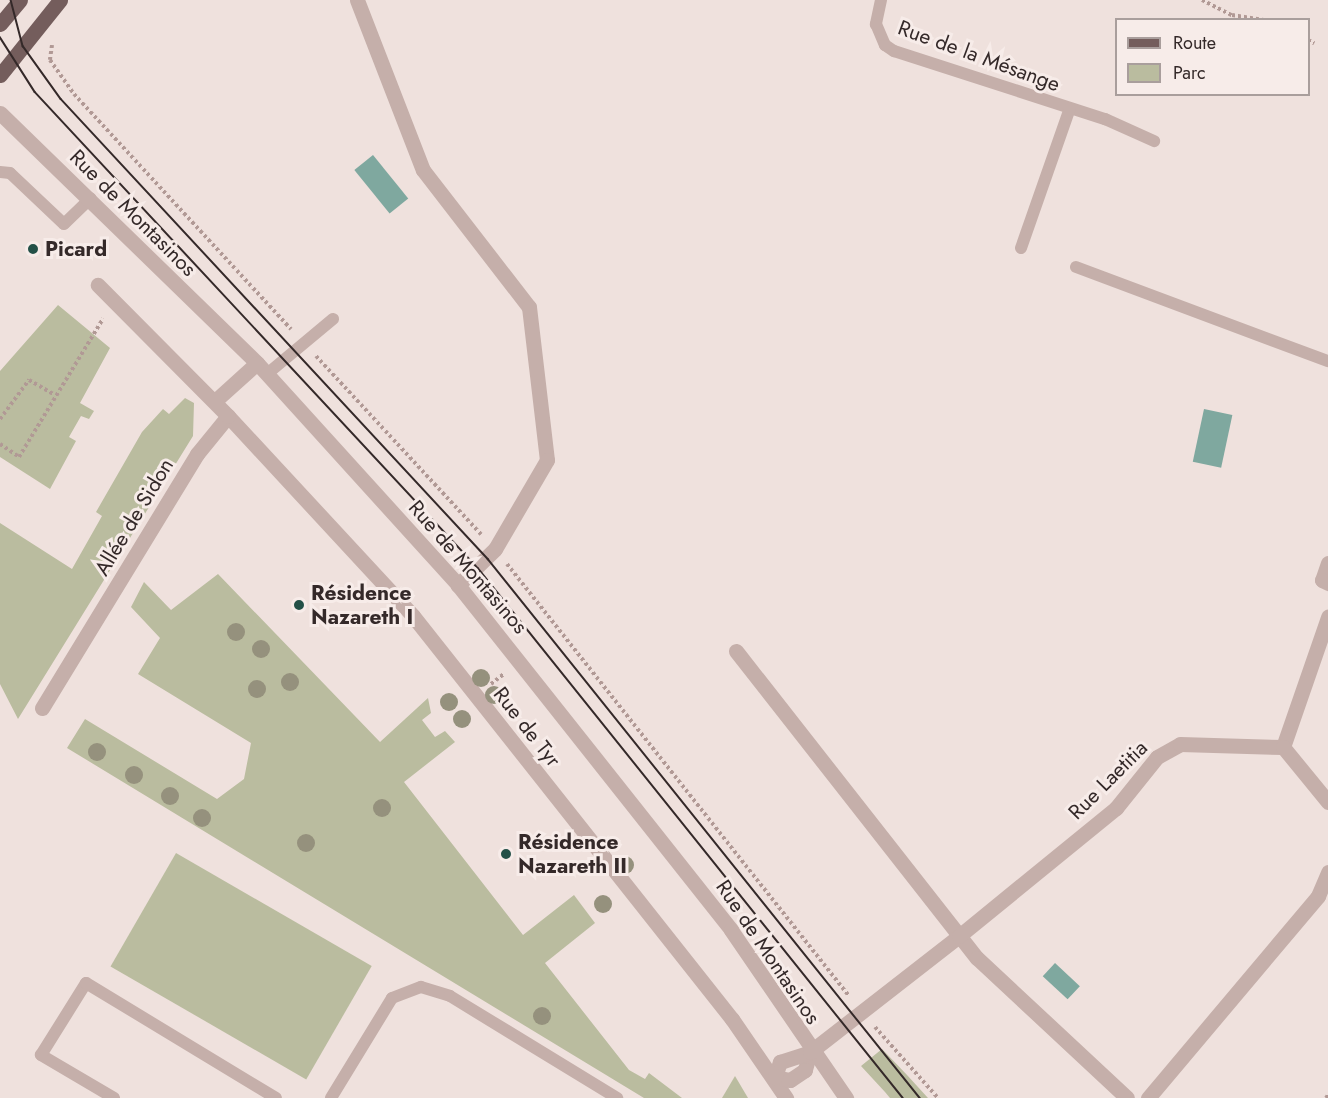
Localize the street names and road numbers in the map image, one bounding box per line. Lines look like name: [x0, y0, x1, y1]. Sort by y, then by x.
street label: Rue de la Mésange: [895, 15, 1063, 97]
street label: Rue de Montasinos: [65, 145, 201, 281]
street label: Allée de Sidon: [89, 454, 179, 580]
street label: Rue de Montasinos: [403, 495, 533, 639]
street label: Rue de Tyr: [488, 682, 566, 772]
street label: Rue Laetitia: [1063, 735, 1153, 825]
street label: Rue de Montasinos: [710, 875, 826, 1029]

